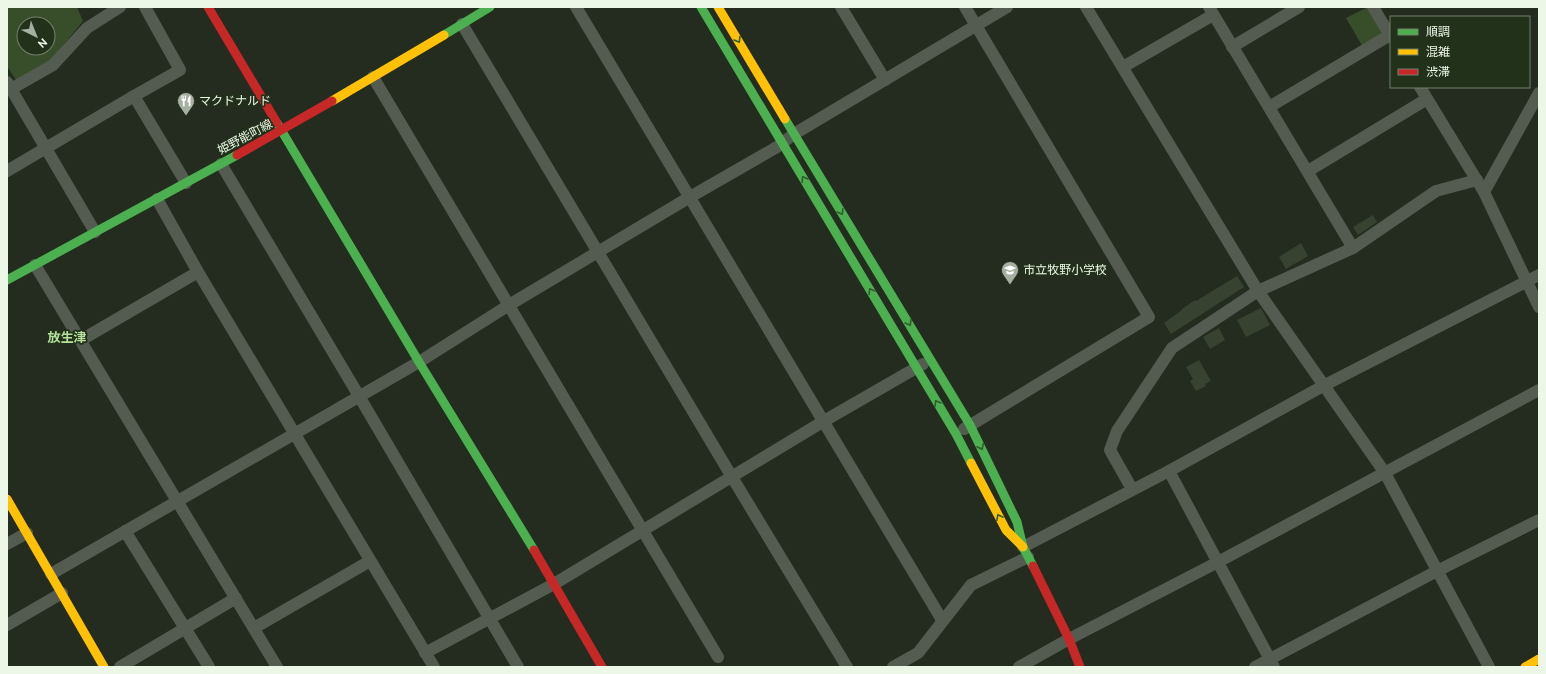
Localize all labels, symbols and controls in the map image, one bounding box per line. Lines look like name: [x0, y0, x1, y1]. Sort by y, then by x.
north arrow: [16, 16, 56, 56]
legend: [1390, 16, 1530, 88]
text: 順調: [1426, 25, 1450, 38]
text: N: [36, 36, 50, 51]
one-way arrow: [733, 36, 740, 43]
text: 混雑: [1426, 45, 1450, 58]
text: 渋滞: [1426, 65, 1450, 78]
restaurant icon: マクドナルド: [176, 91, 196, 116]
place label: マクドナルド: [199, 94, 271, 107]
street label: 姫野能町線: [215, 117, 274, 156]
one-way arrow: [802, 176, 809, 183]
one-way arrow: [836, 208, 844, 215]
school or university icon: 市立牧野小学校: [1000, 260, 1020, 285]
place label: 市立牧野小学校: [1023, 263, 1107, 276]
one-way arrow: [868, 288, 875, 295]
one-way arrow: [904, 319, 911, 326]
district label: 放生津: [47, 330, 87, 344]
one-way arrow: [935, 400, 942, 407]
one-way arrow: [976, 443, 984, 451]
one-way arrow: [996, 514, 1004, 521]

